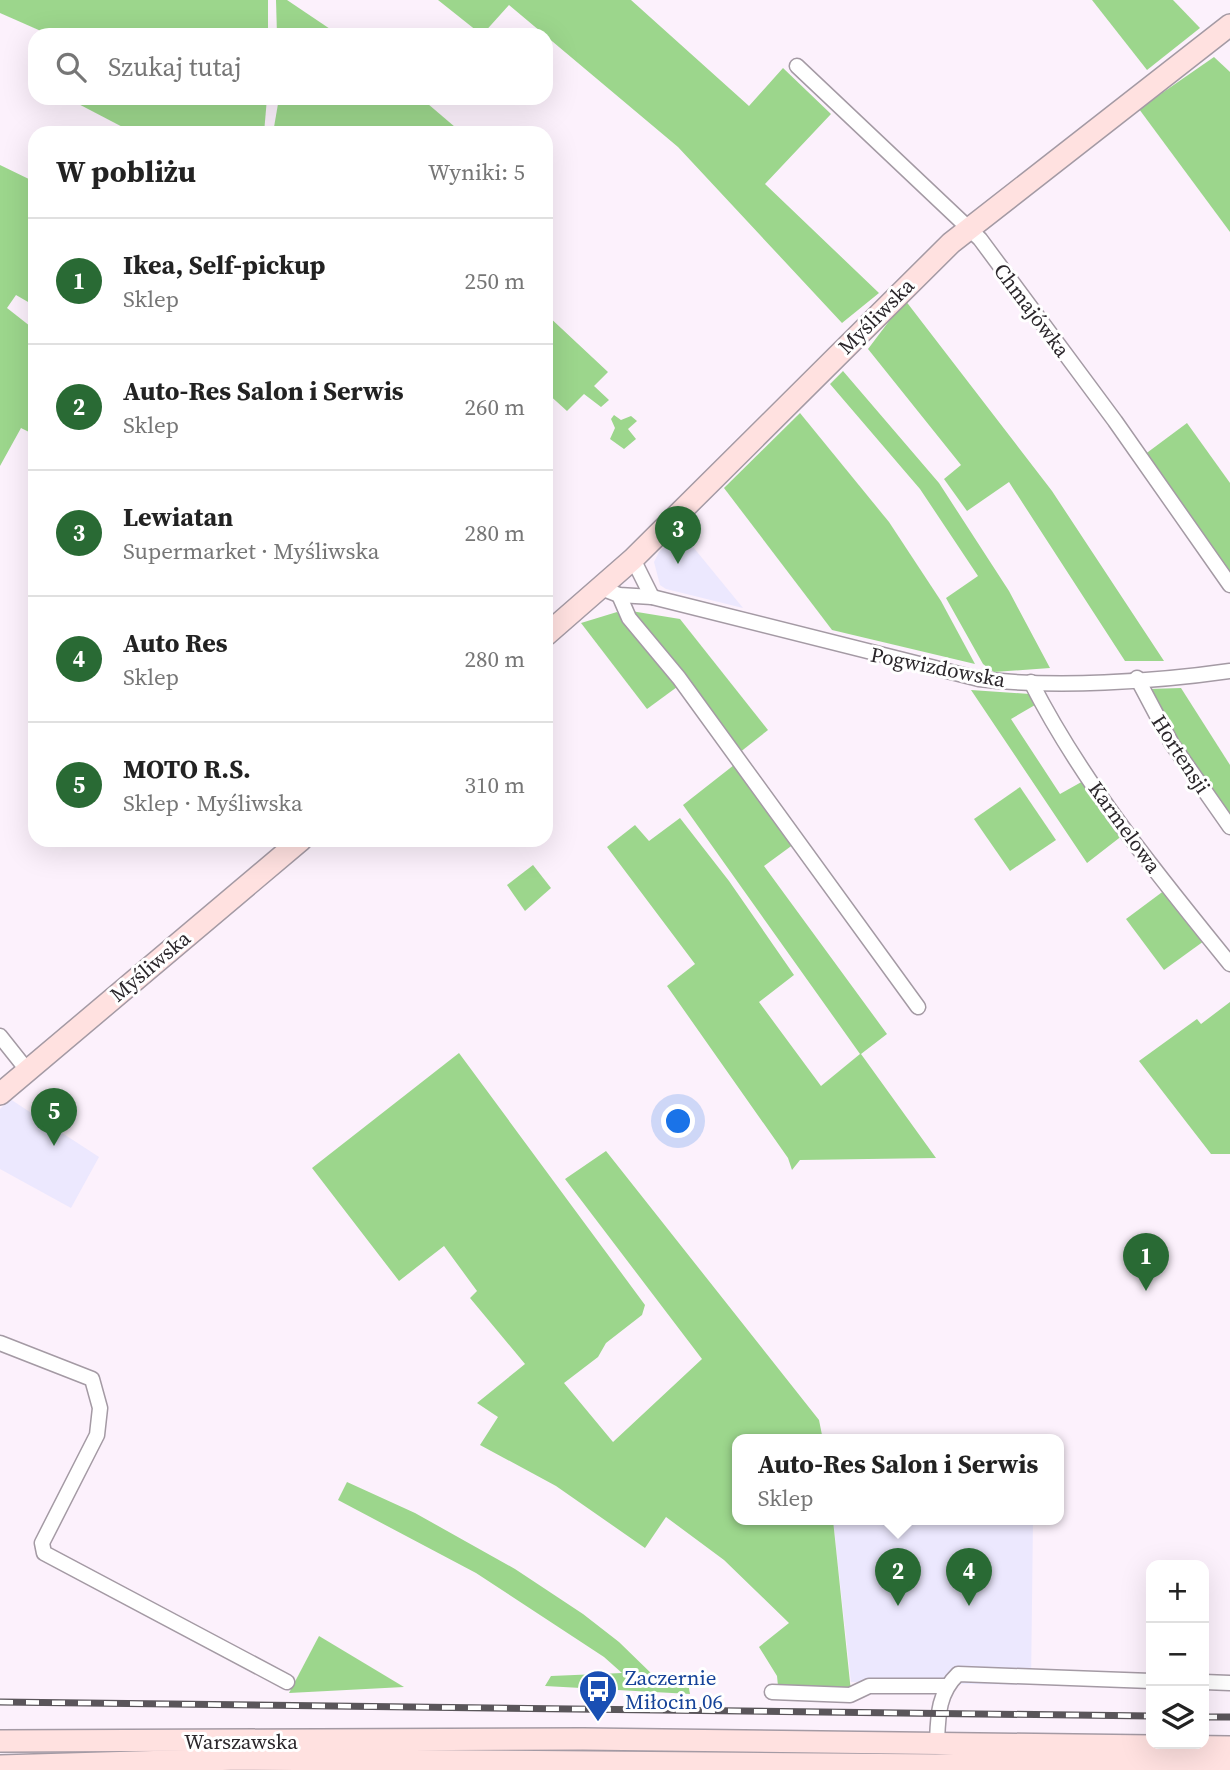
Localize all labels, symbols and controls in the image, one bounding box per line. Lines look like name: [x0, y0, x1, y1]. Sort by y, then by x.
search box: [28, 28, 553, 105]
icon: search: [52, 48, 90, 86]
text: Szukaj tutaj: [108, 49, 242, 85]
text: W pobliżu: [56, 151, 196, 192]
text: Wyniki: 5: [428, 156, 525, 188]
text: Ikea, Self-pickup: [123, 247, 325, 283]
street label: Chmajówka: [987, 257, 1077, 363]
text: 1: [73, 265, 85, 297]
text: 250 m: [464, 265, 525, 297]
street label: Myśliwska: [831, 271, 921, 361]
text: Sklep: [123, 283, 179, 315]
text: Auto-Res Salon i Serwis: [123, 373, 404, 409]
text: 2: [73, 391, 85, 423]
text: 260 m: [464, 391, 525, 423]
text: Sklep: [123, 409, 179, 441]
text: Lewiatan: [123, 499, 233, 535]
pin: 3: [655, 506, 701, 564]
text: 3: [73, 517, 85, 549]
text: 280 m: [464, 517, 525, 549]
text: Supermarket · Myśliwska: [123, 535, 379, 567]
text: Auto Res: [123, 625, 228, 661]
street label: Pogwizdowska: [868, 640, 1008, 694]
text: 4: [73, 643, 85, 675]
text: 280 m: [464, 643, 525, 675]
text: Sklep: [123, 661, 179, 693]
street label: Hortensji: [1145, 709, 1217, 799]
text: MOTO R.S.: [123, 751, 251, 787]
text: 5: [73, 769, 85, 801]
text: 310 m: [464, 769, 525, 801]
street label: Karmelowa: [1082, 775, 1168, 879]
text: Sklep · Myśliwska: [123, 787, 303, 819]
street label: Myśliwska: [104, 924, 197, 1008]
pin: 5: [31, 1088, 77, 1146]
your location: [661, 1104, 695, 1138]
pin: 1: [1123, 1233, 1169, 1291]
popup: [732, 1434, 1064, 1525]
text: Auto-Res Salon i Serwis: [758, 1446, 1038, 1482]
text: Sklep: [758, 1482, 814, 1514]
pin: 2: [875, 1548, 921, 1606]
pin: 4: [946, 1548, 992, 1606]
map controls: [1146, 1560, 1209, 1749]
button: +: [1146, 1560, 1209, 1623]
button: −: [1146, 1623, 1209, 1686]
place label: Zaczernie Miłocin 06: [625, 1663, 723, 1716]
bus stop icon: Zaczernie Miłocin 06: [577, 1668, 619, 1723]
button: layers: [1146, 1686, 1209, 1749]
street label: Warszawska: [184, 1727, 298, 1756]

